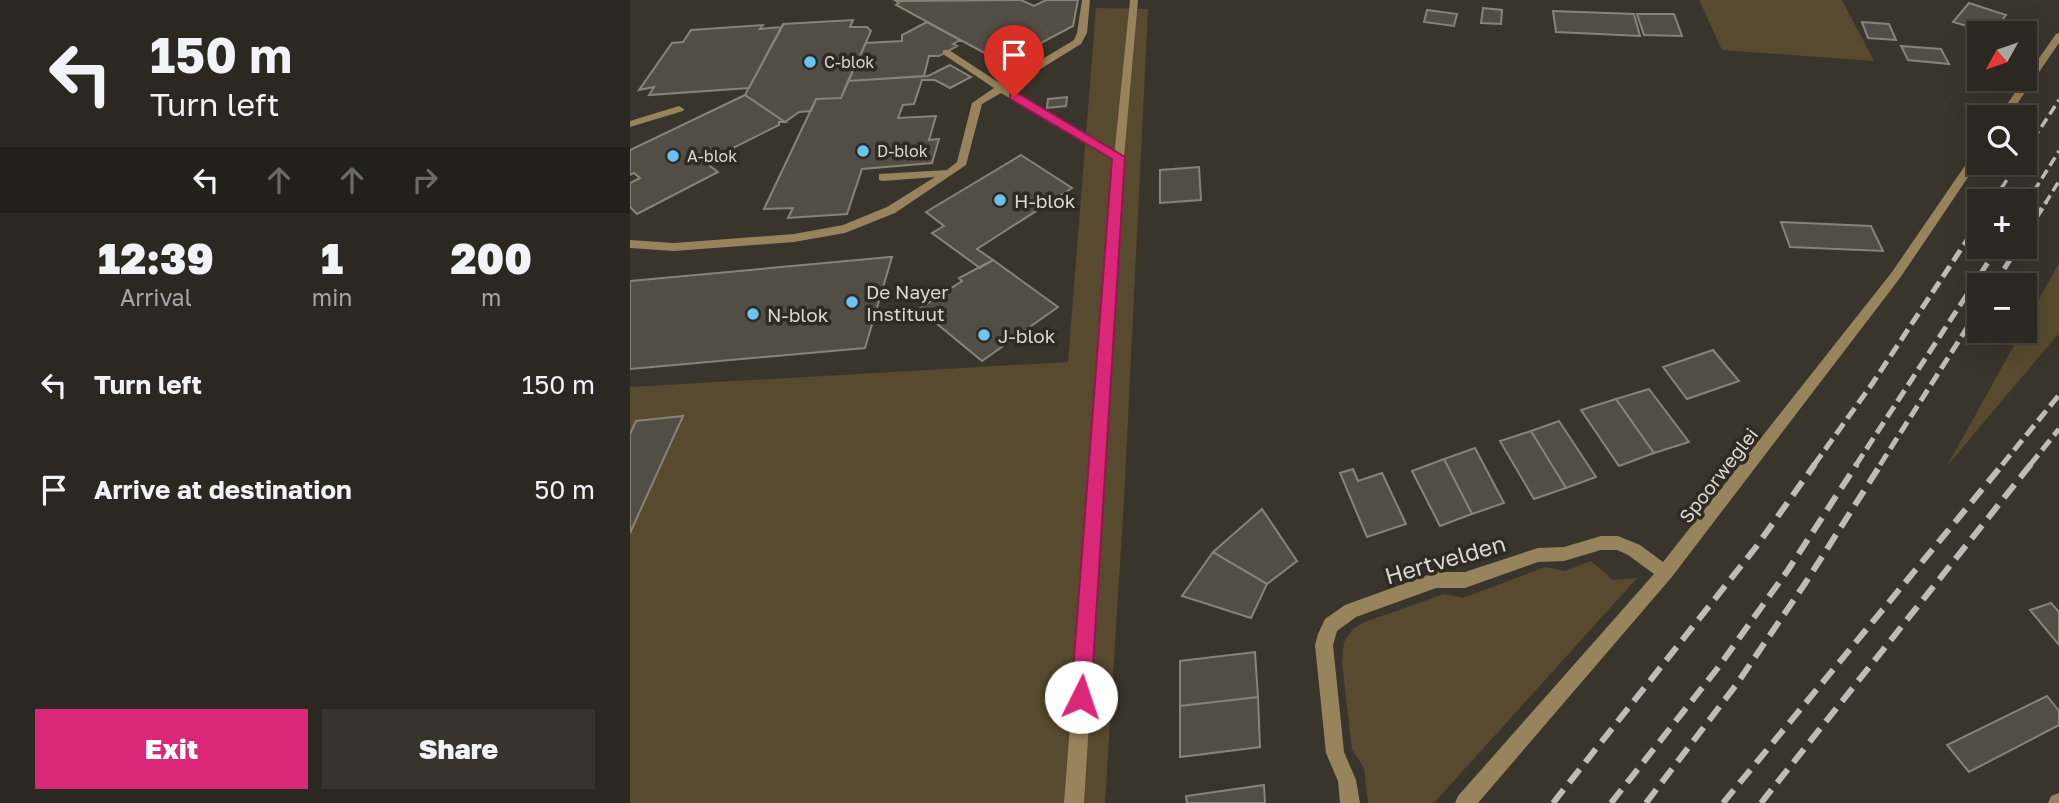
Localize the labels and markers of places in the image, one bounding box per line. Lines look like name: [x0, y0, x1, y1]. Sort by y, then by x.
pin: [984, 25, 1044, 97]
place label: C-blok: [824, 52, 874, 72]
marker: C-blok: [802, 54, 818, 70]
place label: D-blok: [877, 141, 928, 161]
marker: D-blok: [855, 143, 871, 159]
place label: A-blok: [687, 146, 737, 166]
marker: A-blok: [665, 148, 681, 164]
place label: H-blok: [1014, 189, 1076, 212]
marker: H-blok: [992, 192, 1008, 208]
place label: De Nayer Instituut: [866, 280, 949, 325]
marker: De Nayer Instituut: [844, 294, 860, 310]
place label: N-blok: [767, 303, 829, 326]
marker: N-blok: [745, 306, 761, 322]
place label: J-blok: [998, 324, 1056, 347]
marker: J-blok: [976, 327, 992, 343]

